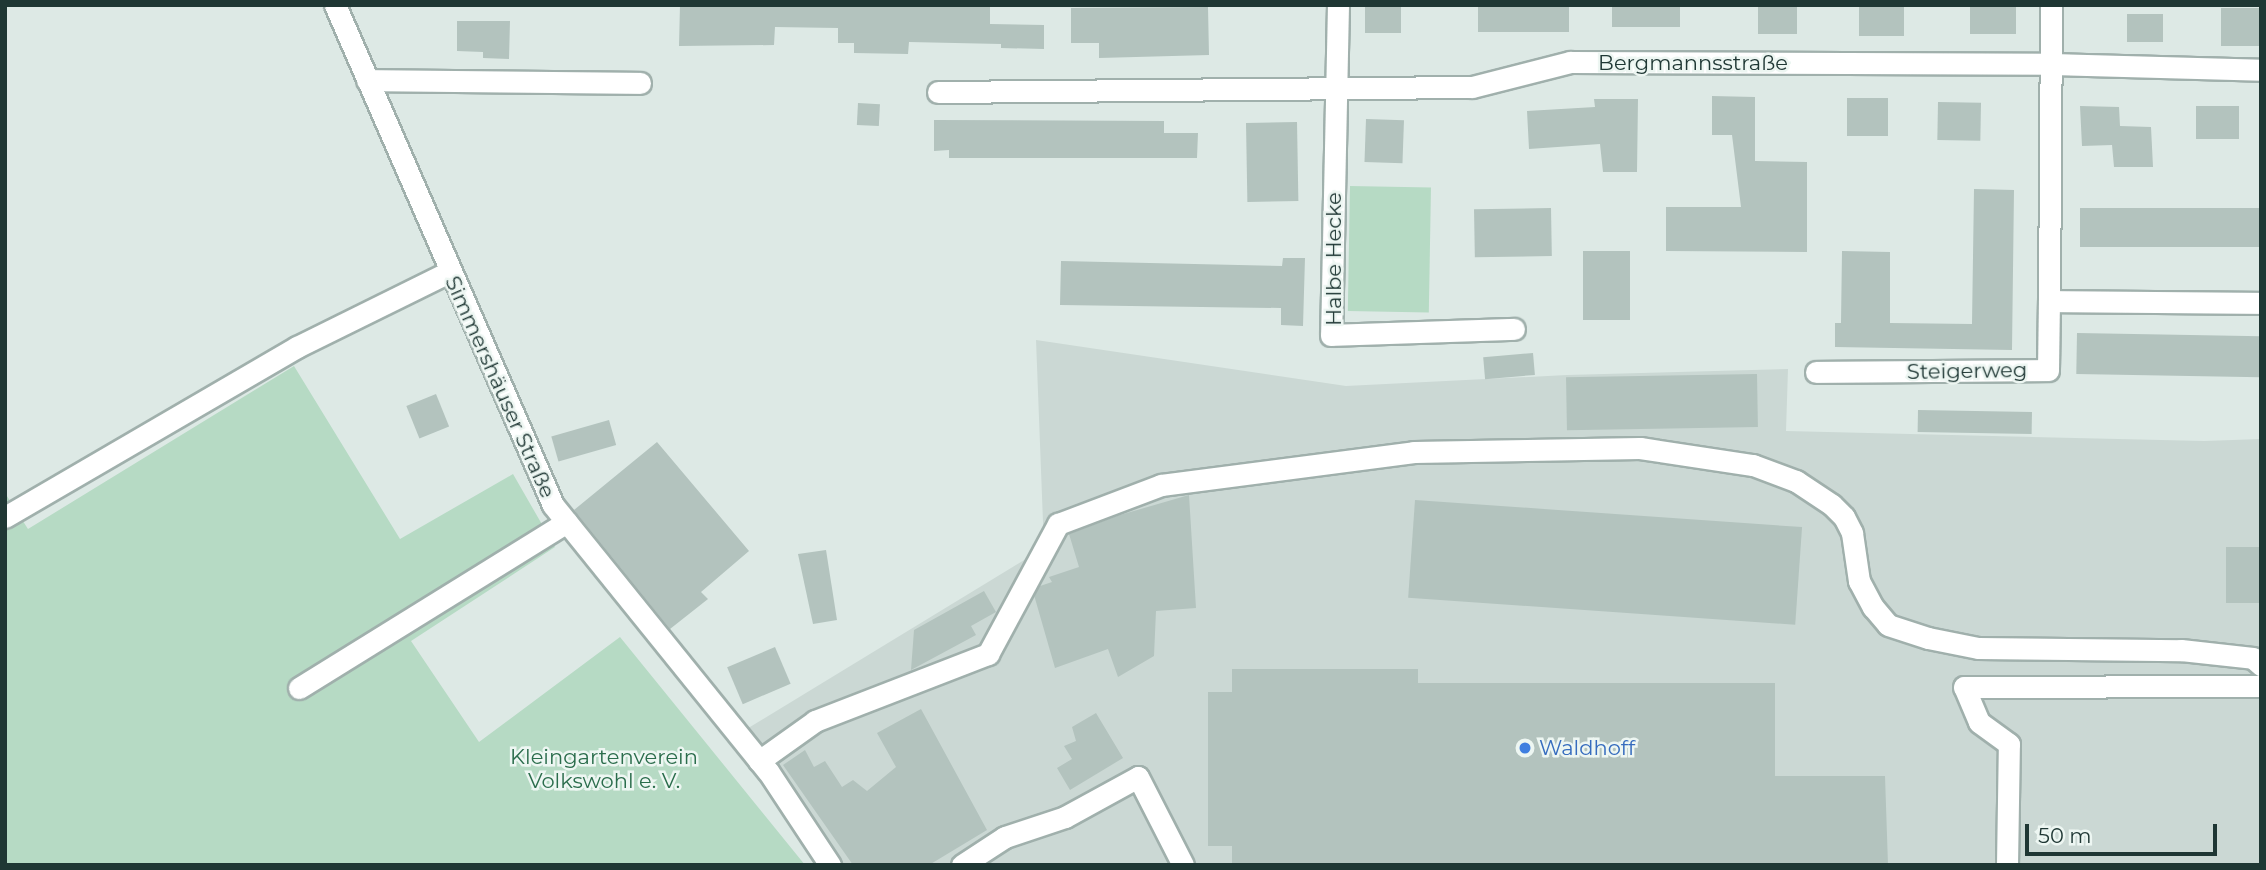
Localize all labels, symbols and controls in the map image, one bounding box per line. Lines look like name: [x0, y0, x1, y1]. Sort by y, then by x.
street label: Bergmannsstraße: [1598, 50, 1788, 76]
street label: Halbe Hecke: [1321, 192, 1347, 326]
street label: Simmershäuser Straße: [440, 272, 560, 502]
street label: Steigerweg: [1907, 357, 2027, 385]
place label: Waldhoff: [1539, 735, 1635, 761]
marker: Waldhoff: [1517, 740, 1533, 756]
park label: Kleingartenverein Volkswohl e. V.: [510, 744, 698, 794]
scale bar: [2028, 810, 2220, 854]
text: 50 m: [2038, 823, 2092, 848]

